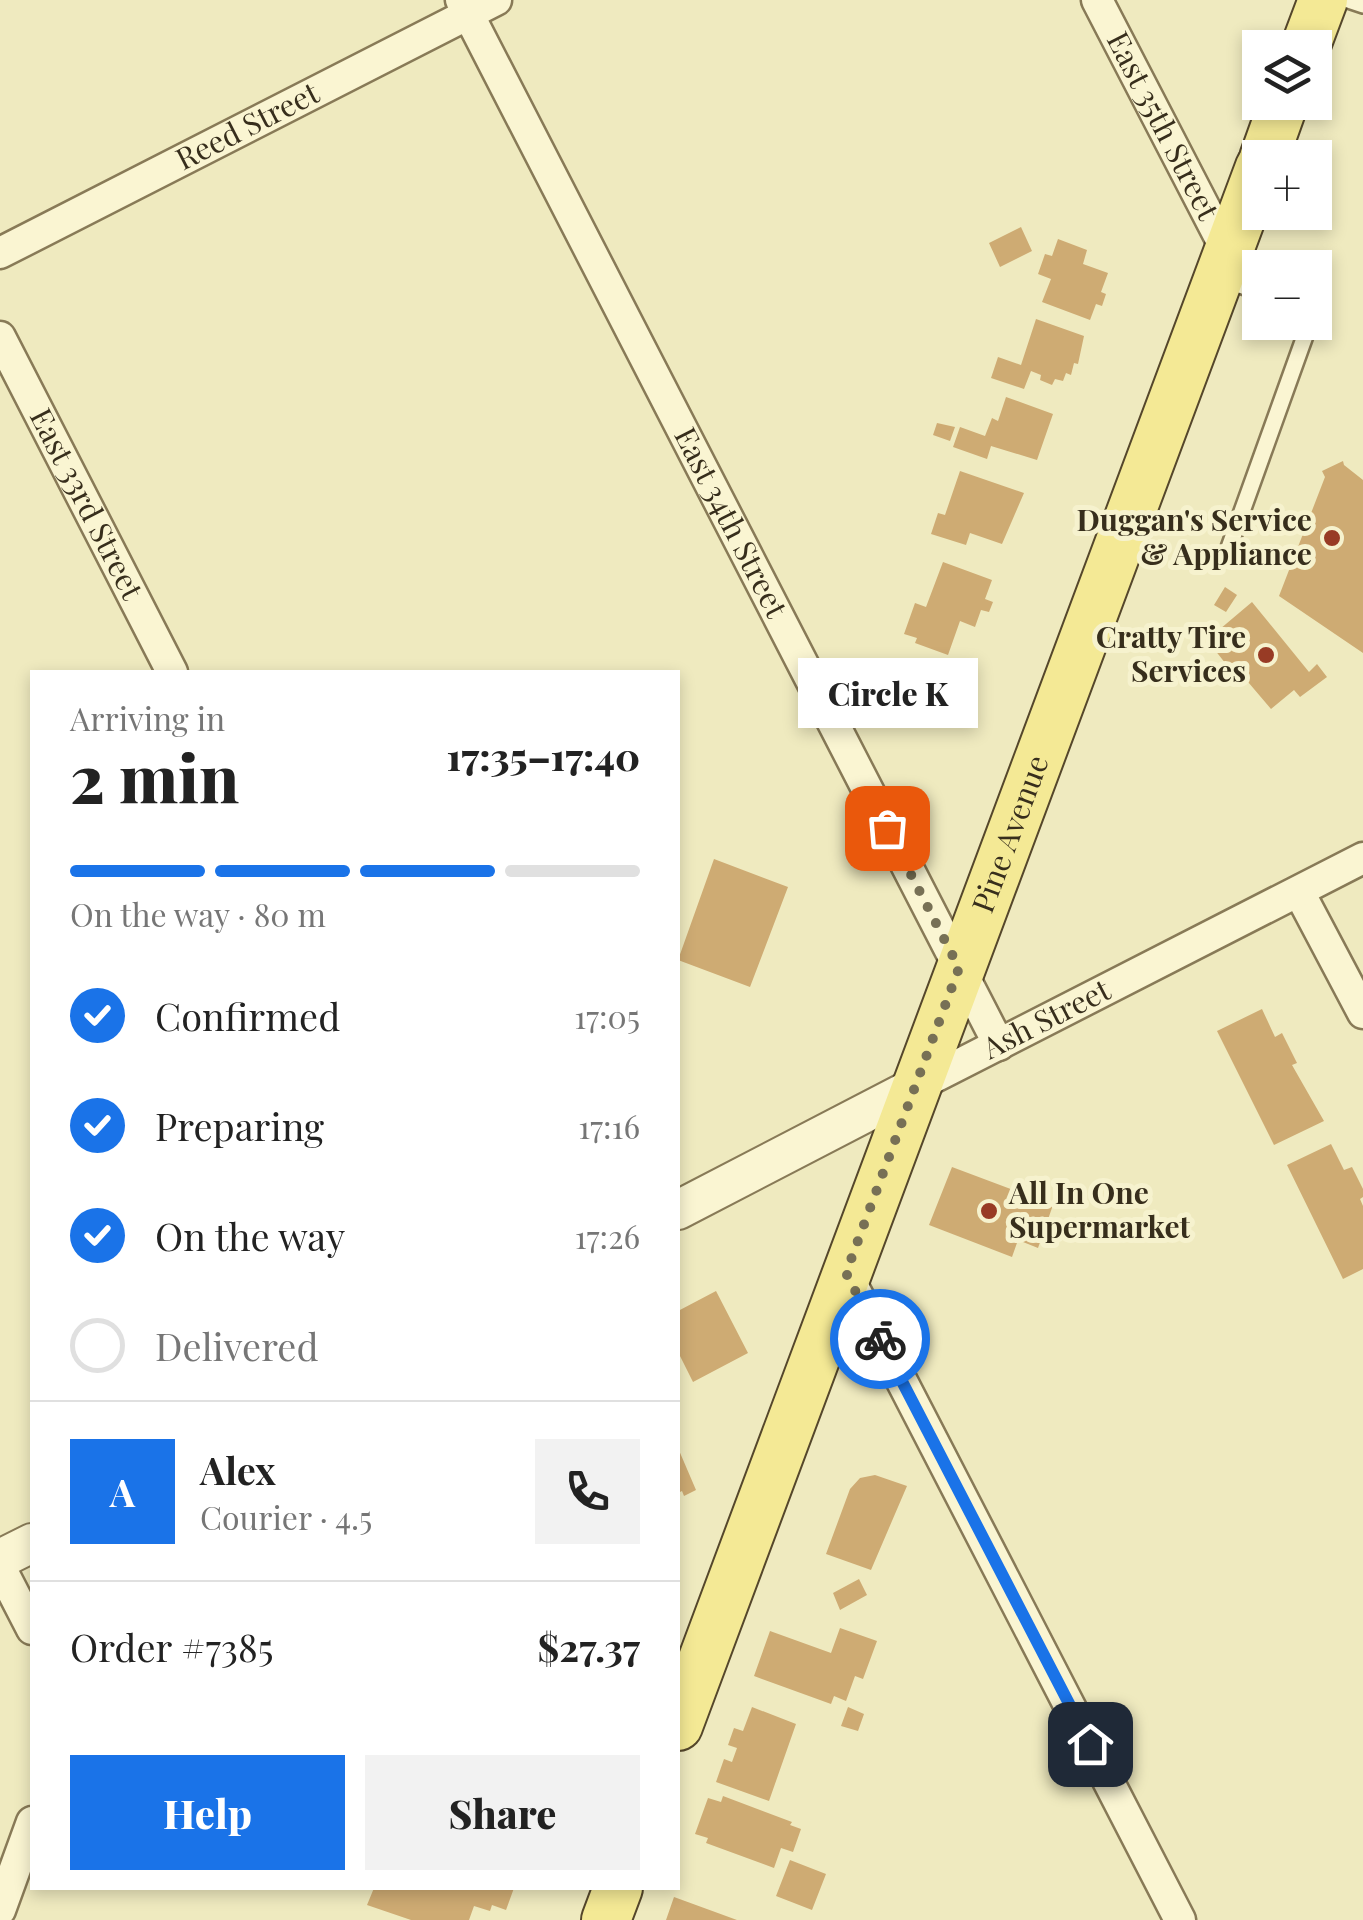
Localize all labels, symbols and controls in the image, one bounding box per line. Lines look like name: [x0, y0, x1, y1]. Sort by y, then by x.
street label: East 35th Street: [1099, 24, 1229, 226]
map controls: [1242, 30, 1332, 340]
button: layers: [1242, 30, 1332, 120]
street label: Reed Street: [168, 72, 325, 178]
button: +: [1242, 140, 1332, 230]
button: −: [1242, 250, 1332, 340]
street label: East 33rd Street: [22, 401, 153, 606]
street label: East 34th Street: [666, 420, 798, 624]
place label: Duggan's Service & Appliance: [1076, 499, 1312, 573]
marker: Duggan's Service & Appliance: [1321, 527, 1343, 549]
place label: Cratty Tire Services: [1096, 616, 1246, 690]
marker: Cratty Tire Services: [1255, 644, 1277, 666]
callout: Circle K: [797, 658, 977, 728]
text: Circle K: [828, 671, 948, 714]
text: Arriving in: [70, 696, 225, 739]
text: 17:35–17:40: [447, 730, 640, 781]
text: 2 min: [70, 733, 239, 819]
street label: Pine Avenue: [961, 749, 1057, 918]
pin: [845, 786, 930, 871]
icon: bag: [860, 801, 915, 856]
text: On the way · 80 m: [70, 892, 326, 935]
street label: Ash Street: [974, 968, 1117, 1068]
icon: check: [70, 988, 125, 1043]
text: Confirmed: [155, 990, 340, 1041]
text: 17:05: [574, 994, 640, 1037]
icon: check: [70, 1098, 125, 1153]
text: Preparing: [155, 1100, 324, 1151]
text: 17:16: [578, 1104, 640, 1147]
place label: All In One Supermarket: [1008, 1172, 1191, 1246]
marker: All In One Supermarket: [978, 1200, 1000, 1222]
icon: check: [70, 1208, 125, 1263]
text: On the way: [155, 1210, 345, 1261]
text: 17:26: [575, 1214, 640, 1257]
courier: [830, 1289, 930, 1389]
icon: bike: [853, 1312, 908, 1367]
text: Delivered: [155, 1320, 319, 1371]
button: phone: [535, 1439, 640, 1544]
text: Alex: [200, 1444, 276, 1495]
text: A: [110, 1466, 135, 1517]
text: Courier · 4.5: [200, 1495, 372, 1538]
text: Order #7385: [70, 1621, 274, 1672]
text: $27.37: [538, 1621, 640, 1672]
pin: [1048, 1702, 1133, 1787]
icon: home: [1063, 1717, 1118, 1772]
button: Help: [70, 1755, 345, 1870]
button: Share: [365, 1755, 640, 1870]

